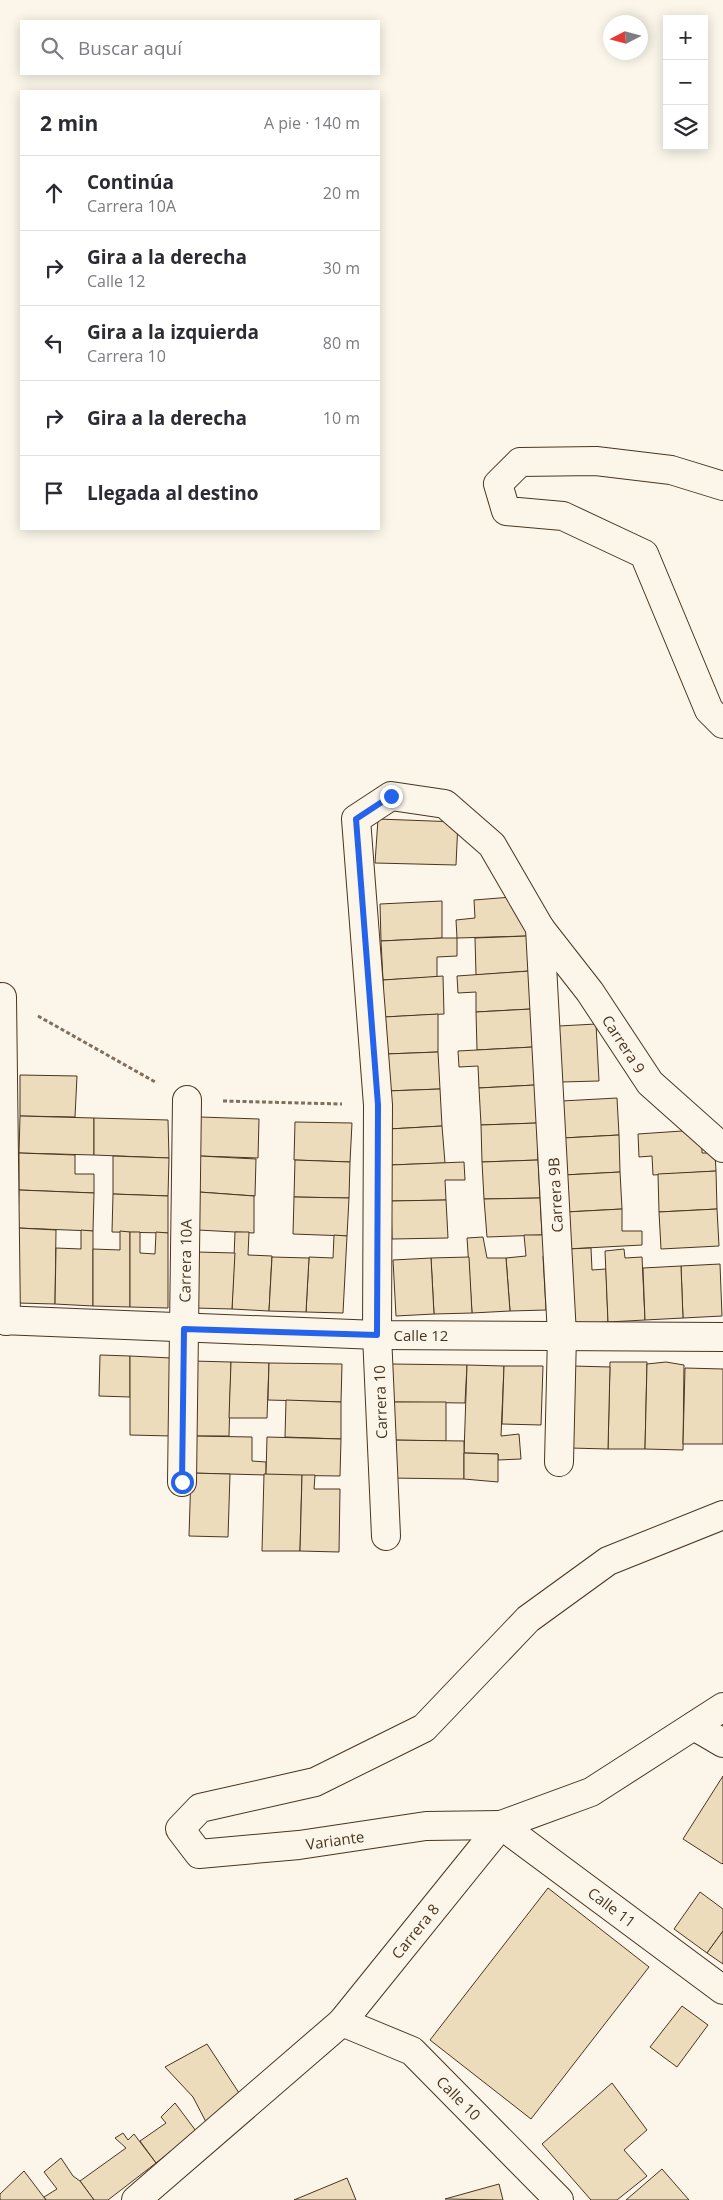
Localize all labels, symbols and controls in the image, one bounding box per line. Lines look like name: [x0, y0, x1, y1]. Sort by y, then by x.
north arrow: [603, 15, 648, 60]
map controls: [663, 15, 708, 150]
button: +: [663, 15, 708, 60]
search box: [20, 20, 380, 75]
icon: search: [38, 34, 66, 62]
text: Buscar aquí: [78, 35, 182, 61]
button: −: [663, 60, 708, 105]
button: layers: [663, 105, 708, 150]
text: 2 min: [40, 109, 98, 137]
text: A pie · 140 m: [264, 112, 360, 134]
text: Continúa: [87, 169, 174, 195]
icon: ahead: [40, 179, 68, 207]
text: 20 m: [323, 182, 360, 204]
text: Carrera 10A: [87, 195, 176, 217]
text: Gira a la derecha: [87, 244, 247, 270]
icon: right: [40, 254, 68, 282]
text: 30 m: [323, 257, 360, 279]
text: Calle 12: [87, 270, 145, 292]
text: Gira a la izquierda: [87, 319, 259, 345]
icon: left: [40, 329, 68, 357]
text: 80 m: [323, 332, 360, 354]
text: Carrera 10: [87, 345, 166, 367]
icon: right: [40, 404, 68, 432]
text: Gira a la derecha: [87, 405, 247, 431]
text: 10 m: [323, 407, 360, 429]
icon: arrive: [40, 479, 68, 507]
text: Llegada al destino: [87, 480, 259, 506]
route end: [380, 785, 403, 808]
street label: Carrera 9: [598, 1011, 650, 1077]
street label: Carrera 9B: [543, 1157, 567, 1233]
street label: Carrera 10A: [174, 1219, 196, 1303]
street label: Calle 12: [394, 1325, 448, 1345]
street label: Carrera 10: [369, 1365, 391, 1439]
route start: [171, 1471, 194, 1494]
street label: Variante: [305, 1826, 365, 1854]
street label: Calle 11: [584, 1883, 640, 1931]
street label: Carrera 8: [387, 1899, 443, 1963]
street label: Calle 10: [433, 2072, 485, 2124]

